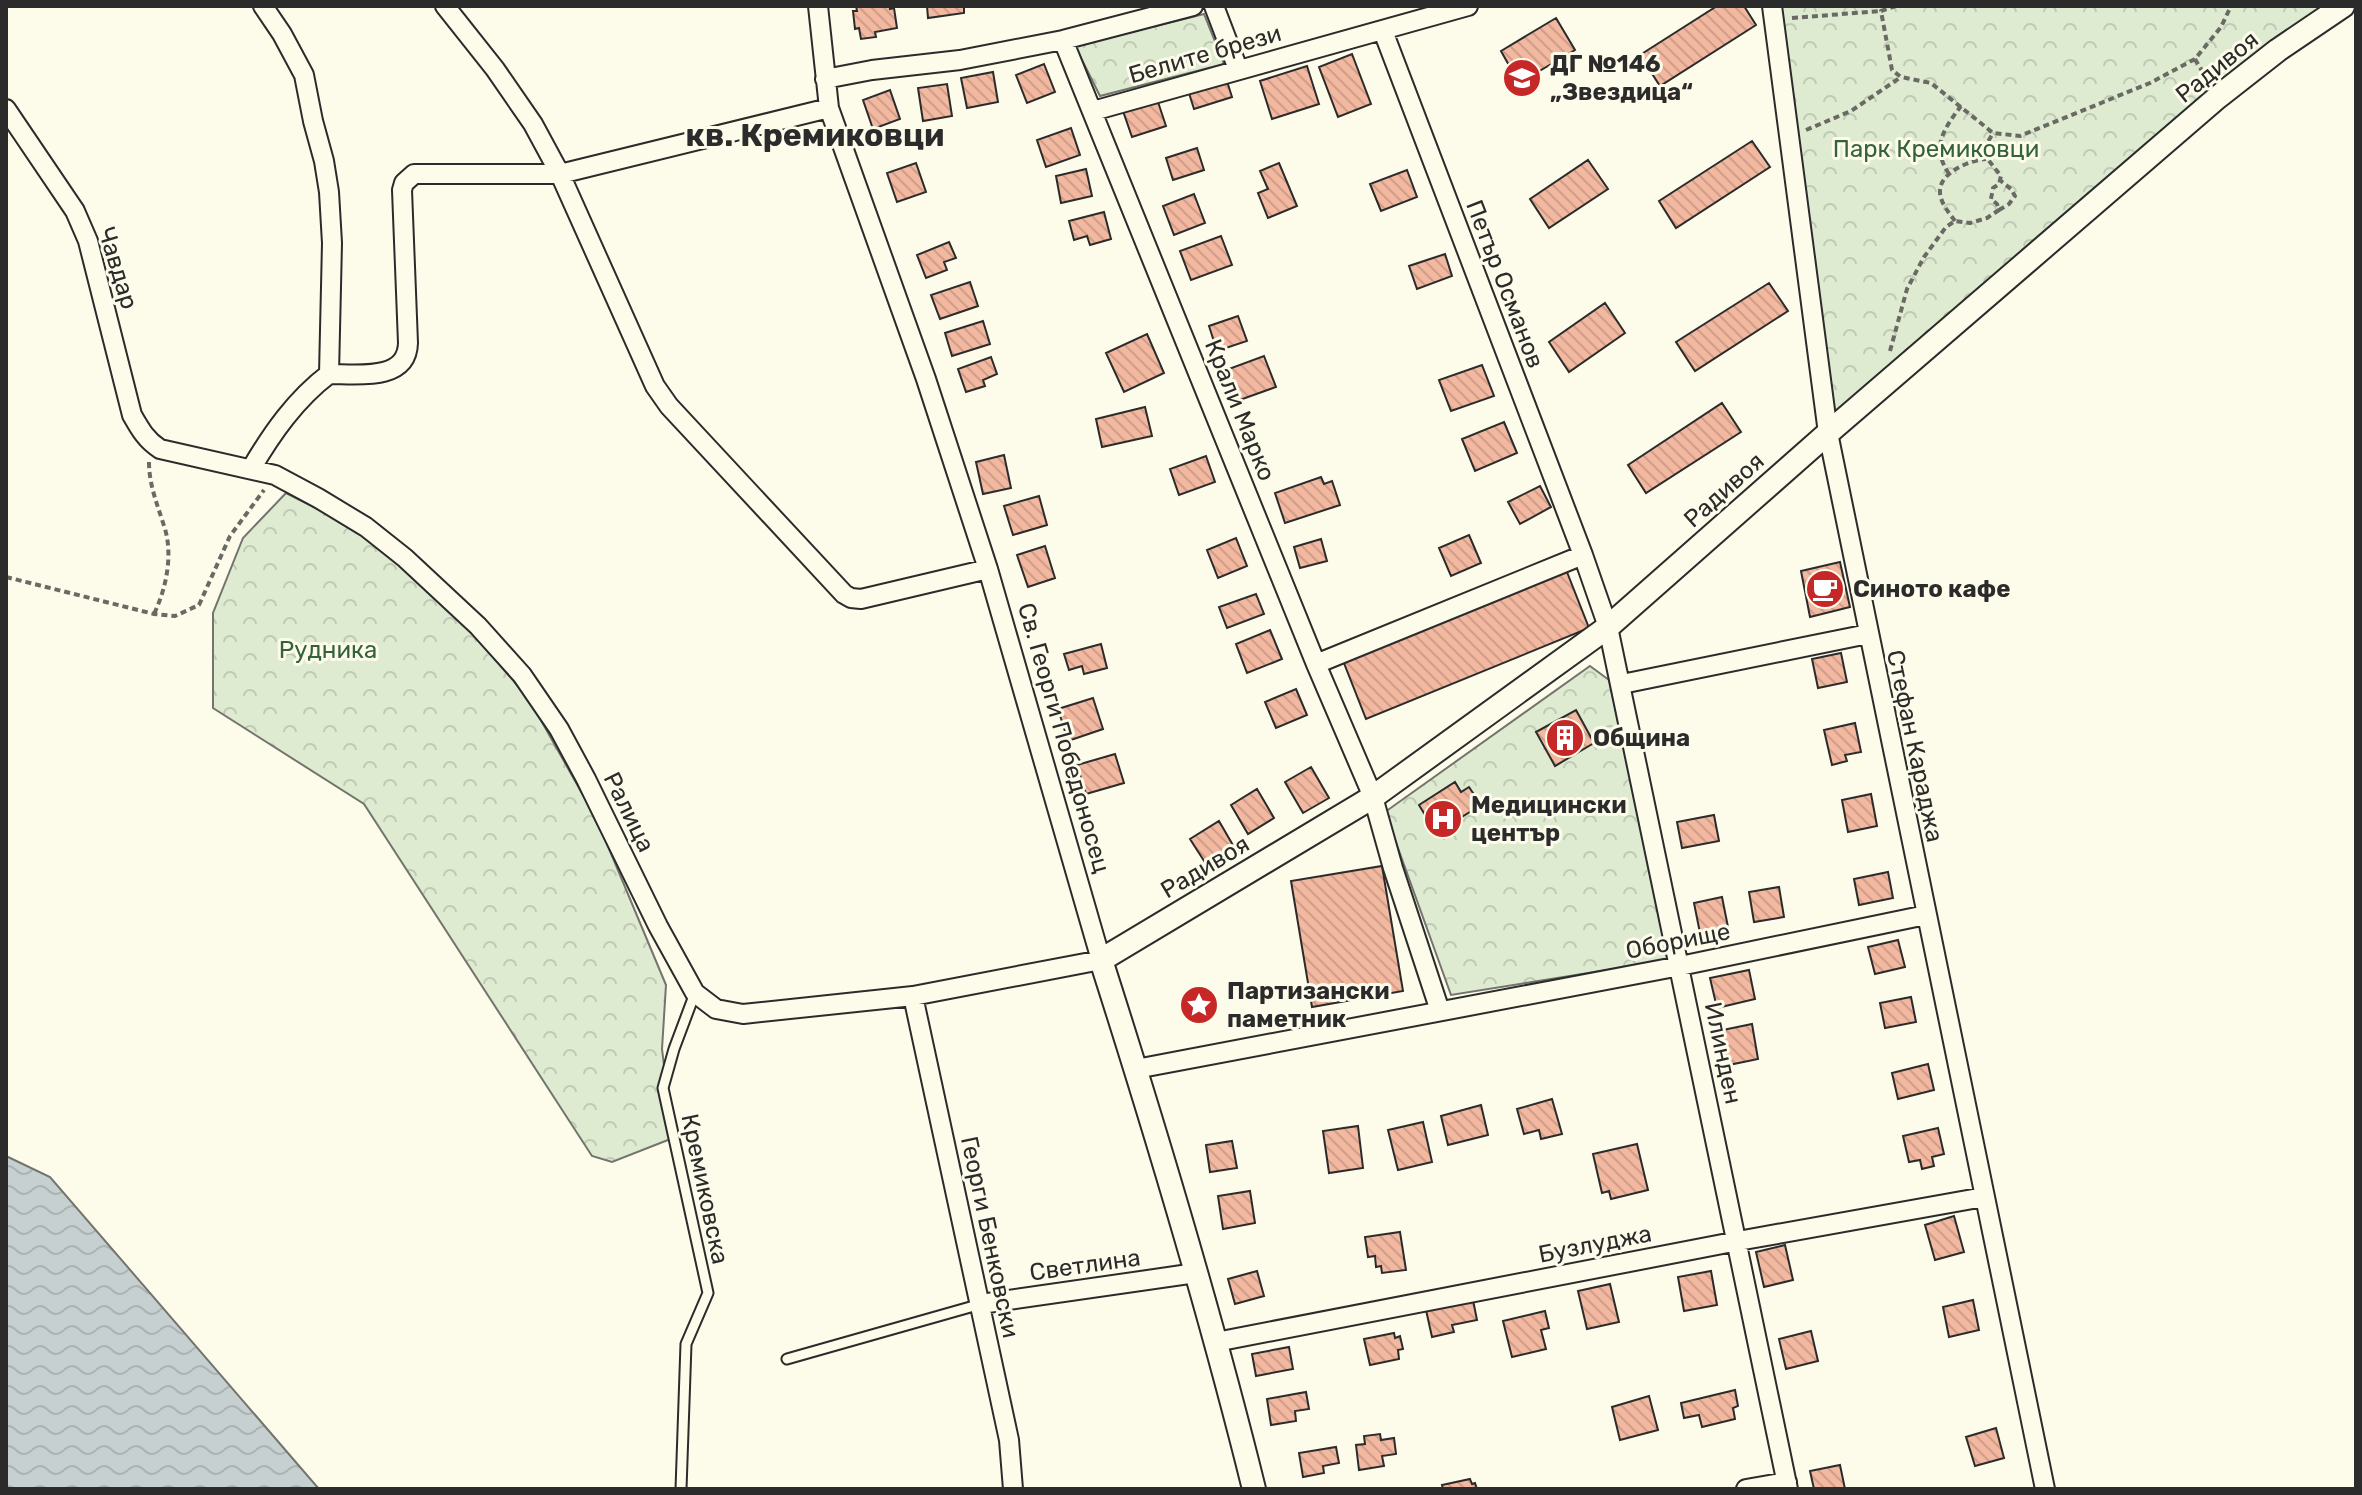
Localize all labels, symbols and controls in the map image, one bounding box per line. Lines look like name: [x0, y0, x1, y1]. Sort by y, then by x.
street label: Белите брези: [1125, 19, 1285, 89]
street label: Радивоя: [2170, 25, 2264, 109]
place label: ДГ №146 „Звездица“: [1550, 50, 1693, 106]
school or university icon: ДГ №146 „Звездица“: [1501, 57, 1543, 99]
district label: кв. Кремиковци: [686, 116, 944, 154]
park label: Парк Кремиковци: [1833, 135, 2039, 163]
street label: Петър Османов: [1460, 196, 1550, 372]
street label: Чавдар: [92, 224, 144, 312]
street label: Крали Марко: [1199, 335, 1281, 485]
street label: Радивоя: [1678, 447, 1770, 533]
cafe icon: Синото кафе: [1804, 568, 1846, 610]
place label: Синото кафе: [1853, 575, 2010, 603]
street label: Св. Георги Победоносец: [1012, 600, 1116, 876]
park label: Рудника: [279, 636, 377, 664]
street label: Стефан Караджа: [1881, 647, 1949, 845]
building icon: Община: [1544, 717, 1586, 759]
place label: Община: [1593, 724, 1690, 752]
street label: Ралица: [598, 768, 660, 856]
place label: Медицински център: [1471, 791, 1627, 847]
hospital icon: Медицински център: [1422, 798, 1464, 840]
street label: Радивоя: [1156, 830, 1254, 904]
street label: Оборище: [1623, 917, 1733, 965]
place label: Партизански паметник: [1227, 977, 1390, 1033]
place icon: Партизански паметник: [1178, 984, 1220, 1026]
street label: Илинден: [1699, 1000, 1747, 1106]
street label: Кремиковска: [675, 1111, 735, 1267]
street label: Георги Бенковски: [955, 1134, 1025, 1340]
street label: Бузлуджа: [1536, 1219, 1654, 1269]
street label: Светлина: [1028, 1243, 1142, 1287]

